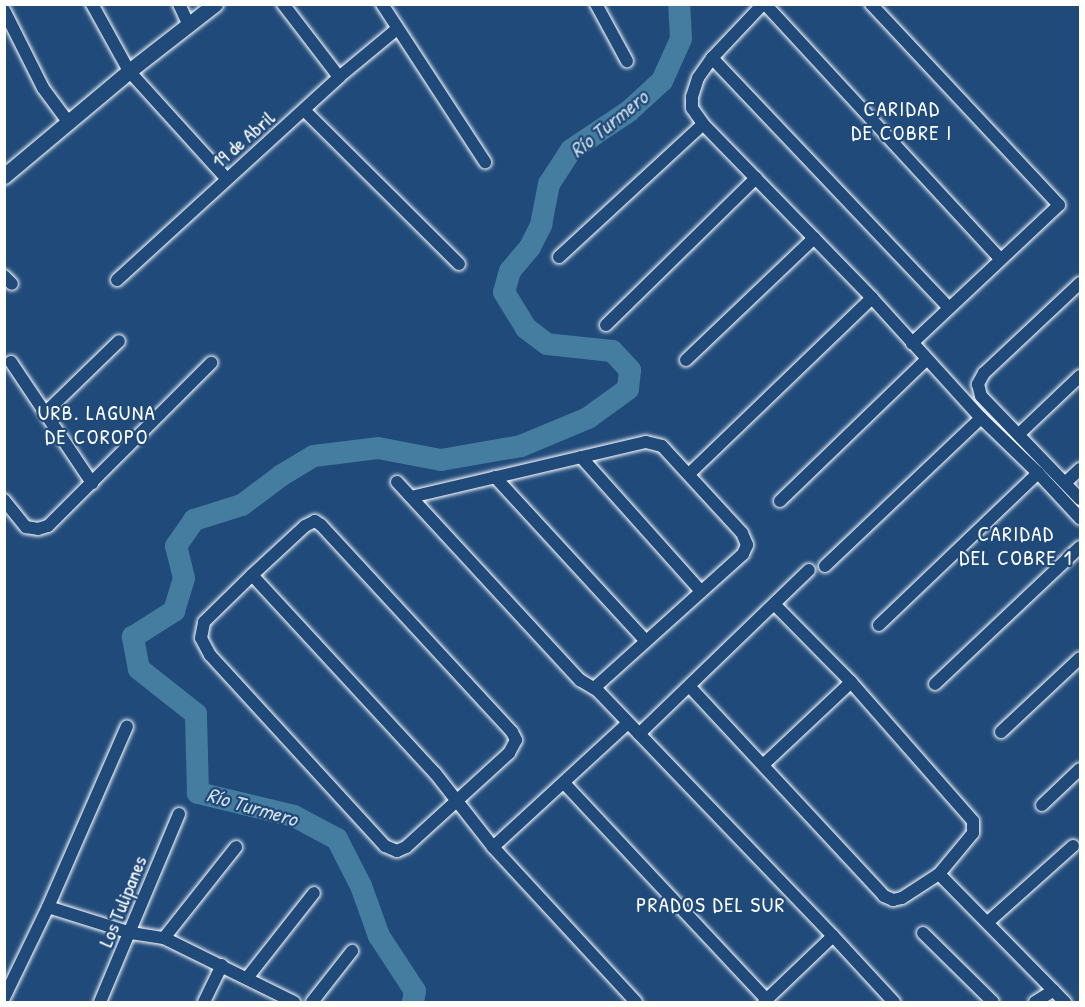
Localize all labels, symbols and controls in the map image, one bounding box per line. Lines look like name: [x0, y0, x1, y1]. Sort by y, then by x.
water label: Río Turmero: [565, 85, 653, 163]
district label: CARIDAD DE COBRE I: [851, 96, 953, 146]
street label: 19 de Abril: [207, 105, 279, 173]
district label: URB. LAGUNA DE COROPO: [38, 400, 156, 450]
district label: CARIDAD DEL COBRE 1: [959, 521, 1073, 571]
water label: Río Turmero: [204, 782, 300, 832]
street label: Los Tulipanes: [93, 852, 151, 950]
district label: PRADOS DEL SUR: [636, 892, 786, 918]

